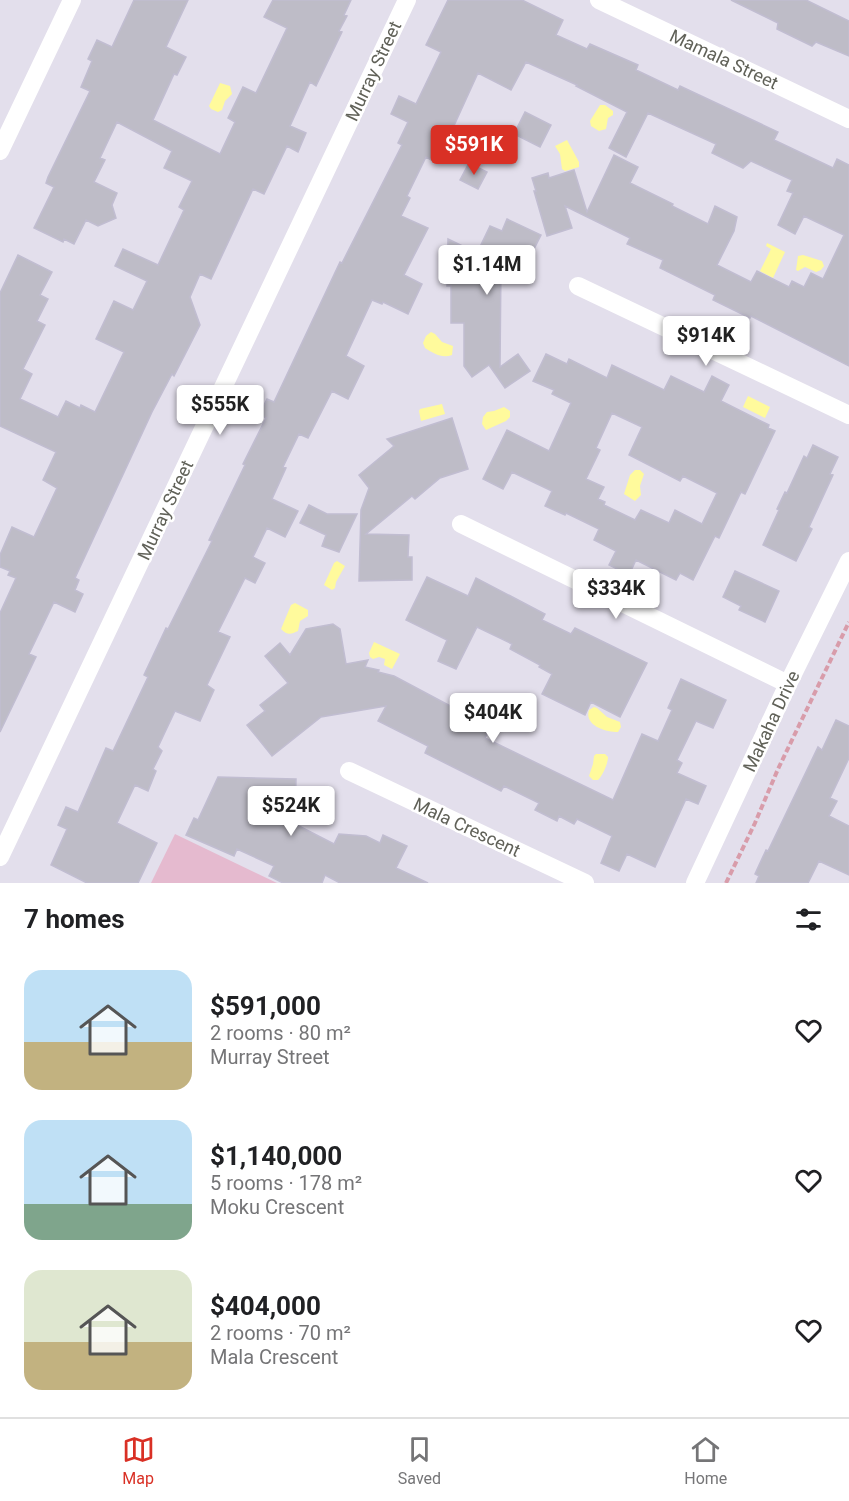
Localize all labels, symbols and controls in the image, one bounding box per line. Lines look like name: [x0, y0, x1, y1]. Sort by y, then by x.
street label: Murray Street: [341, 18, 405, 124]
street label: Mamala Street: [666, 25, 782, 93]
pin: $591K: [432, 125, 516, 176]
text: $591K: [445, 132, 503, 156]
pin: $1.14M: [438, 245, 536, 296]
text: $1.14M: [452, 252, 522, 276]
pin: $914K: [664, 316, 748, 367]
text: $914K: [677, 323, 735, 347]
pin: $555K: [178, 385, 262, 436]
text: $555K: [191, 392, 249, 416]
street label: Murray Street: [133, 457, 197, 563]
pin: $334K: [574, 569, 658, 620]
text: $334K: [587, 576, 645, 600]
street label: Makaha Drive: [738, 667, 804, 775]
pin: $404K: [451, 693, 535, 744]
text: $404K: [464, 700, 522, 724]
pin: $524K: [249, 786, 333, 837]
text: $524K: [262, 793, 320, 817]
street label: Mala Crescent: [410, 793, 524, 861]
icon: filters: [792, 903, 825, 936]
text: 7 homes: [24, 904, 125, 934]
text: $591,000: [210, 991, 321, 1021]
icon: home: [72, 994, 144, 1066]
icon: heart: [792, 1014, 825, 1047]
text: 2 rooms · 80 m²: [210, 1021, 351, 1045]
text: Murray Street: [210, 1045, 330, 1069]
text: $1,140,000: [210, 1141, 342, 1171]
icon: home: [72, 1144, 144, 1216]
icon: heart: [792, 1164, 825, 1197]
text: 5 rooms · 178 m²: [210, 1171, 362, 1195]
text: Moku Crescent: [210, 1195, 344, 1219]
text: $404,000: [210, 1291, 321, 1321]
icon: home: [72, 1294, 144, 1366]
icon: heart: [792, 1314, 825, 1347]
text: 2 rooms · 70 m²: [210, 1321, 351, 1345]
text: Mala Crescent: [210, 1345, 338, 1369]
tab: Map: [122, 1433, 155, 1488]
tab: Saved: [398, 1433, 441, 1488]
tab: Home: [684, 1433, 727, 1488]

